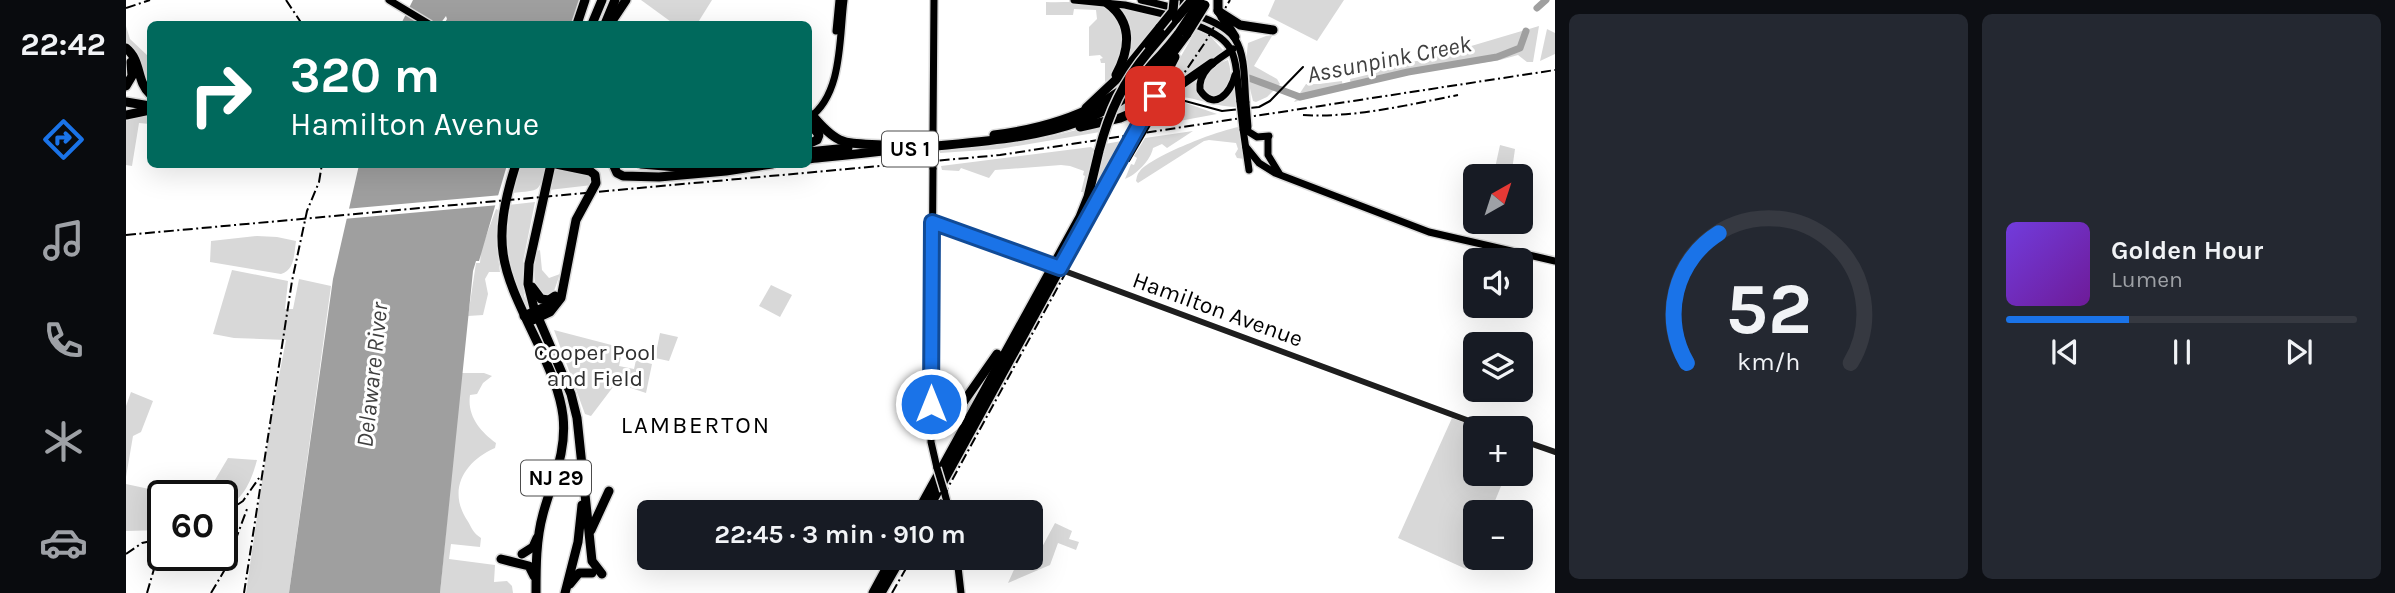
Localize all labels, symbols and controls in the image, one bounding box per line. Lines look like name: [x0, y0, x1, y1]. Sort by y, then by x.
text: 22:42: [20, 26, 106, 63]
water label: Assunpink Creek: [1304, 29, 1474, 89]
text: 320 m: [290, 47, 440, 104]
icon: right: [175, 49, 266, 140]
pin: [1125, 66, 1185, 126]
icon: arrive: [1136, 77, 1174, 115]
text: Hamilton Avenue: [290, 106, 539, 143]
icon: directions: [39, 115, 88, 164]
road number: US 1: [882, 132, 938, 166]
north arrow: [1463, 164, 1533, 234]
map controls: [1463, 164, 1533, 570]
icon: music: [39, 216, 88, 265]
text: Golden Hour: [2111, 235, 2263, 266]
button: sound: [1463, 248, 1533, 318]
street label: Hamilton Avenue: [1129, 266, 1307, 353]
text: 52: [1725, 266, 1812, 351]
text: Lumen: [2111, 266, 2183, 293]
water label: Delaware River: [350, 300, 394, 449]
icon: phone: [39, 316, 88, 365]
button: layers: [1463, 332, 1533, 402]
icon: previous: [2046, 333, 2084, 371]
icon: pause: [2163, 333, 2201, 371]
icon: next: [2280, 333, 2318, 371]
park label: Cooper Pool and Field: [534, 339, 656, 392]
text: km/h: [1737, 346, 1800, 375]
position arrow: [894, 367, 968, 441]
district label: LAMBERTON: [621, 411, 771, 439]
button: +: [1463, 416, 1533, 486]
icon: climate: [39, 417, 88, 466]
road number: NJ 29: [521, 461, 591, 496]
speed limit sign: 60: [147, 480, 238, 571]
button: −: [1463, 500, 1533, 570]
icon: car: [39, 518, 88, 567]
text: 22:45 · 3 min · 910 m: [714, 519, 966, 550]

